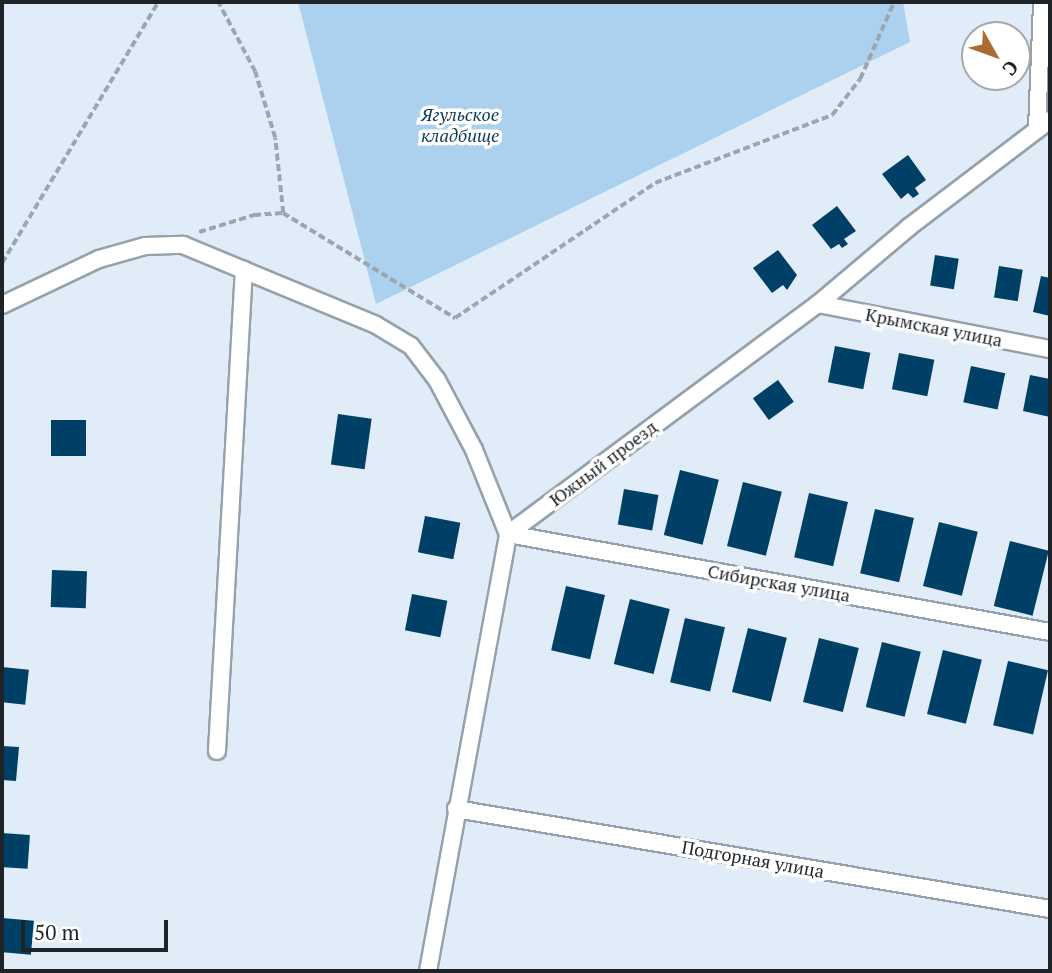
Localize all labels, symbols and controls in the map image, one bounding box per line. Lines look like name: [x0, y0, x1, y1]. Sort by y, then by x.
north arrow: [961, 21, 1031, 91]
text: С: [997, 56, 1025, 81]
park label: Ягульское кладбище: [421, 104, 499, 146]
street label: Крымская улица: [864, 303, 1004, 351]
street label: Южный проезд: [545, 416, 661, 510]
street label: Сибирская улица: [706, 560, 852, 606]
street label: Подгорная улица: [680, 836, 826, 882]
scale bar: [24, 906, 172, 950]
text: 50 m: [34, 918, 80, 946]

